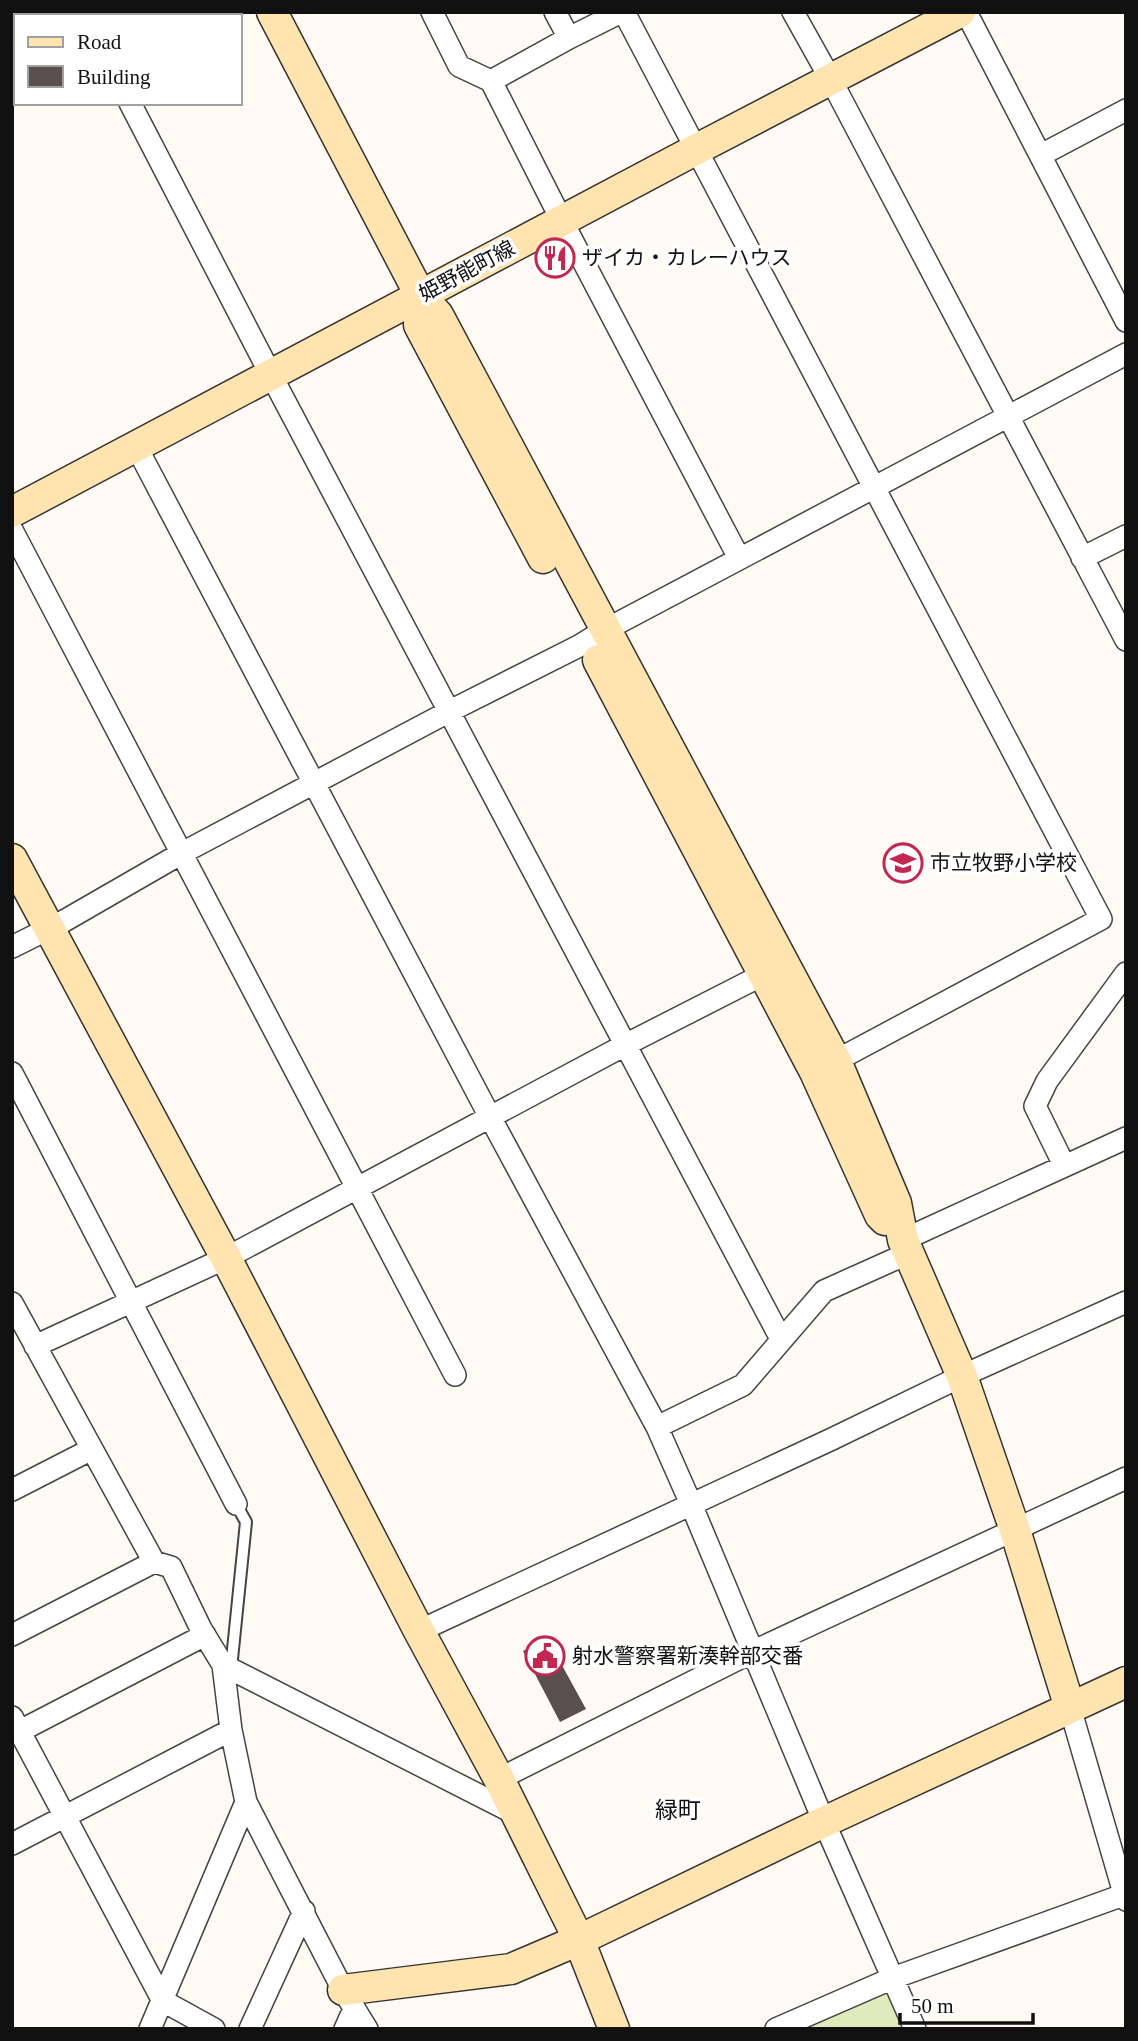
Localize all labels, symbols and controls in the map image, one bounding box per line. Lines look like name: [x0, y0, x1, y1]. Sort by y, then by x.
legend: [14, 14, 242, 105]
text: Road: [77, 30, 122, 54]
text: Building: [77, 65, 151, 89]
street label: 姫野能町線: [415, 236, 519, 306]
restaurant icon: ザイカ・カレーハウス: [534, 237, 576, 279]
place label: ザイカ・カレーハウス: [582, 246, 792, 270]
school or university icon: 市立牧野小学校: [882, 842, 924, 884]
place label: 市立牧野小学校: [930, 851, 1077, 875]
public building icon: 射水警察署新湊幹部交番: [524, 1635, 566, 1677]
place label: 射水警察署新湊幹部交番: [572, 1644, 803, 1668]
district label: 緑町: [655, 1798, 701, 1823]
scale bar: [900, 1982, 1033, 2026]
text: 50 m: [911, 1994, 954, 2018]

